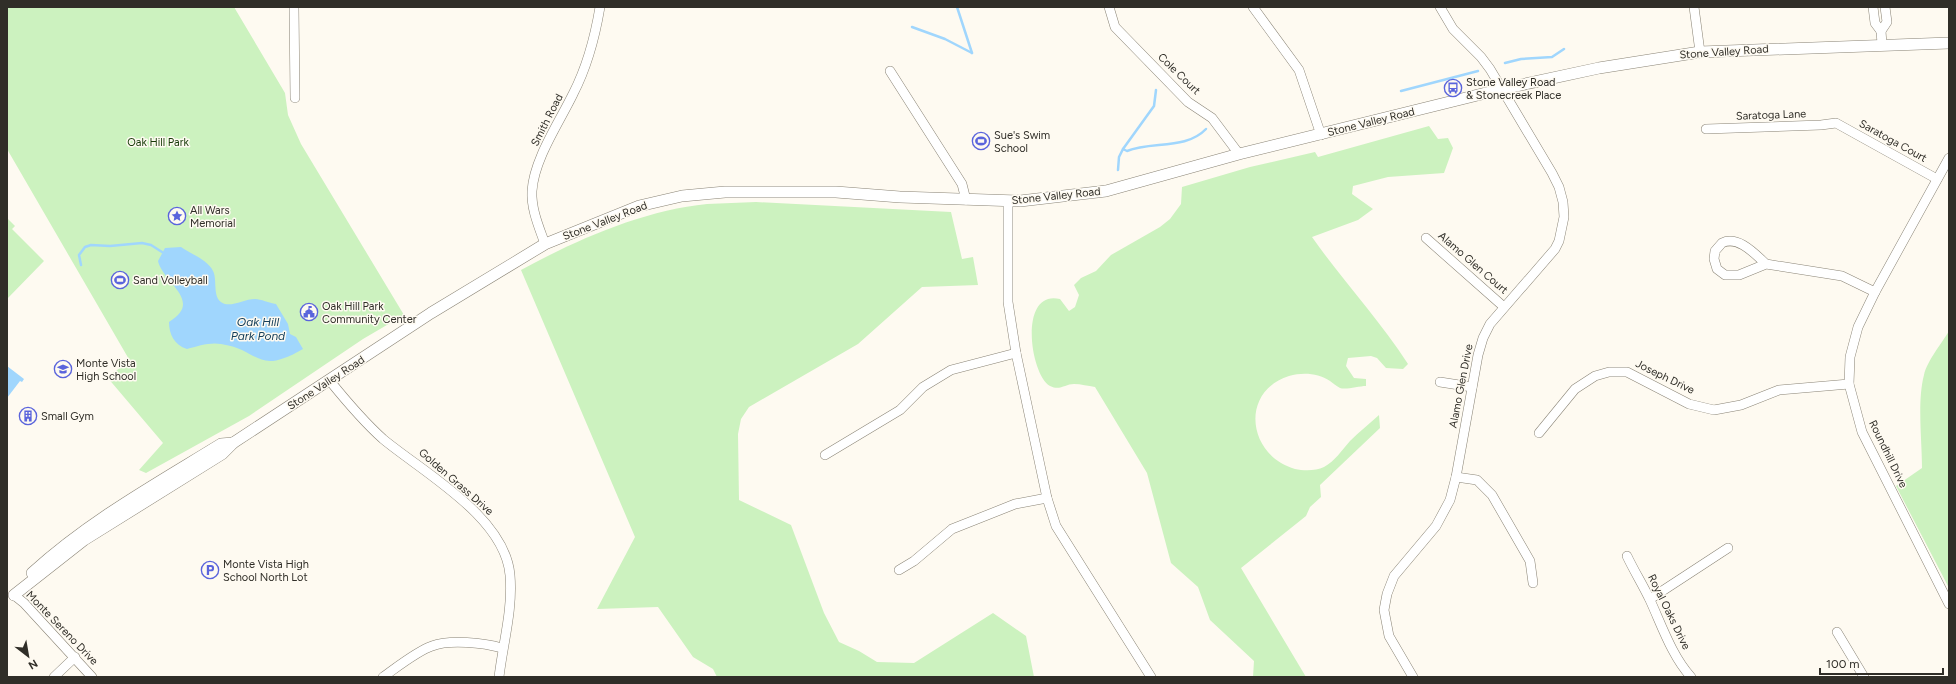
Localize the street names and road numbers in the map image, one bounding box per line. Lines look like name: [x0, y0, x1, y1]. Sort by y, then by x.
street label: Stone Valley Road: [1679, 42, 1769, 62]
street label: Cole Court: [1155, 51, 1203, 97]
street label: Smith Road: [528, 92, 566, 148]
street label: Stone Valley Road: [1326, 105, 1416, 139]
street label: Saratoga Lane: [1736, 107, 1806, 123]
street label: Saratoga Court: [1857, 117, 1929, 165]
street label: Stone Valley Road: [1011, 185, 1101, 207]
street label: Stone Valley Road: [561, 199, 649, 243]
street label: Alamo Glen Court: [1436, 229, 1510, 297]
street label: Alamo Glen Drive: [1447, 343, 1475, 429]
street label: Stone Valley Road: [285, 353, 367, 413]
street label: Joseph Drive: [1633, 357, 1697, 397]
street label: Roundhill Drive: [1866, 418, 1910, 490]
street label: Golden Grass Drive: [416, 446, 496, 518]
street label: Royal Oaks Drive: [1645, 572, 1693, 652]
street label: Monte Sereno Drive: [23, 588, 101, 668]

